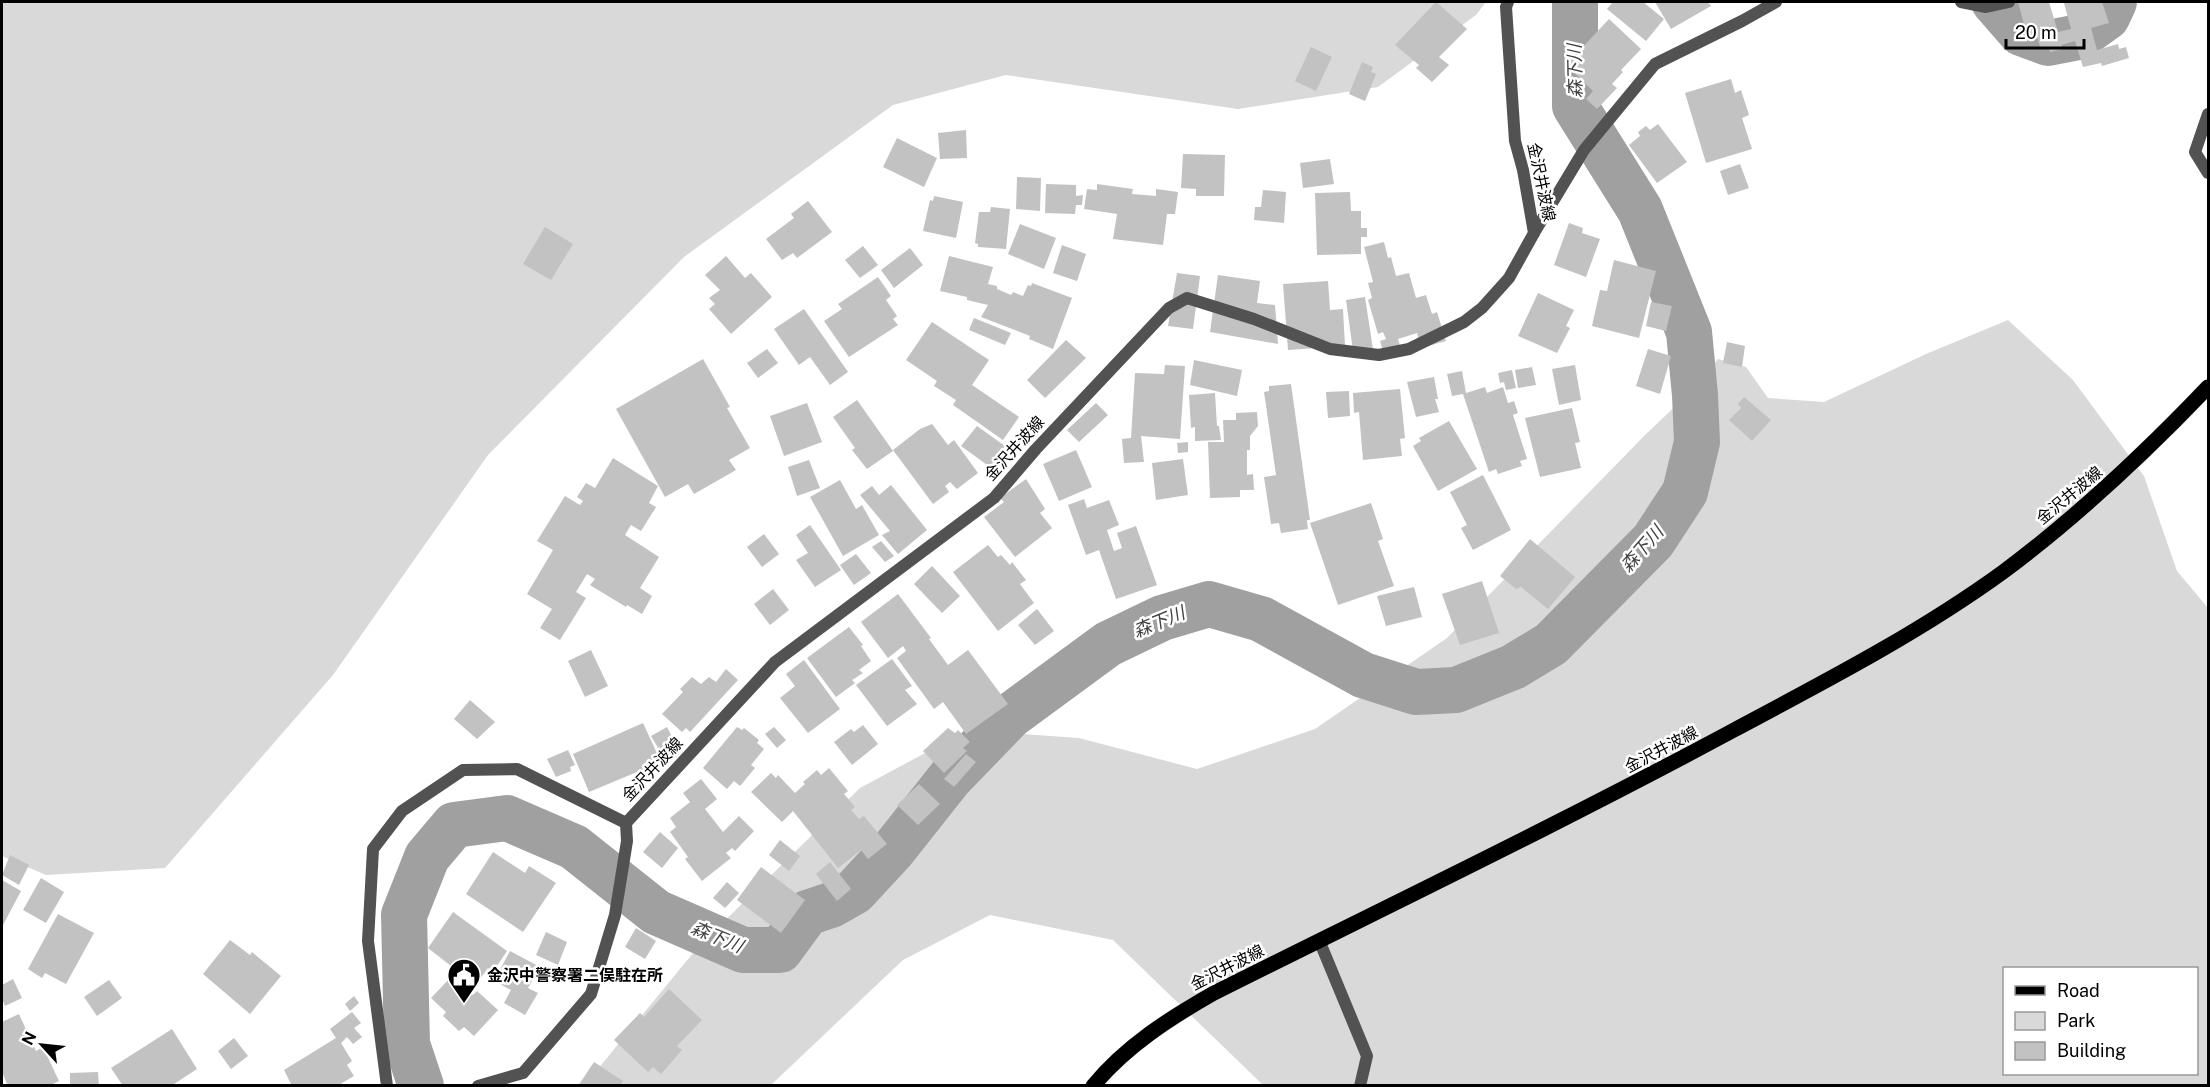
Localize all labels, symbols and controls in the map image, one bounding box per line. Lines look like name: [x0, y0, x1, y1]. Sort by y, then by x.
scale bar: [2006, 12, 2084, 50]
text: 20 m: [2015, 22, 2057, 43]
water label: 森下川: [1563, 42, 1585, 98]
street label: 金沢井波線: [1524, 141, 1559, 223]
street label: 金沢井波線: [981, 412, 1048, 484]
street label: 金沢井波線: [2033, 462, 2106, 528]
water label: 森下川: [1616, 520, 1669, 576]
water label: 森下川: [1130, 601, 1190, 641]
street label: 金沢井波線: [1621, 722, 1701, 777]
street label: 金沢井波線: [618, 734, 687, 805]
water label: 森下川: [688, 917, 748, 957]
street label: 金沢井波線: [1187, 941, 1267, 994]
public building icon: 金沢中警察署二俣駐在所: [446, 957, 482, 1004]
place label: 金沢中警察署二俣駐在所: [487, 966, 663, 985]
legend: [2003, 967, 2198, 1075]
text: Road: [2057, 980, 2100, 1001]
text: Park: [2057, 1010, 2095, 1031]
north arrow: [12, 1015, 72, 1075]
text: N: [18, 1029, 40, 1048]
text: Building: [2057, 1040, 2126, 1061]

